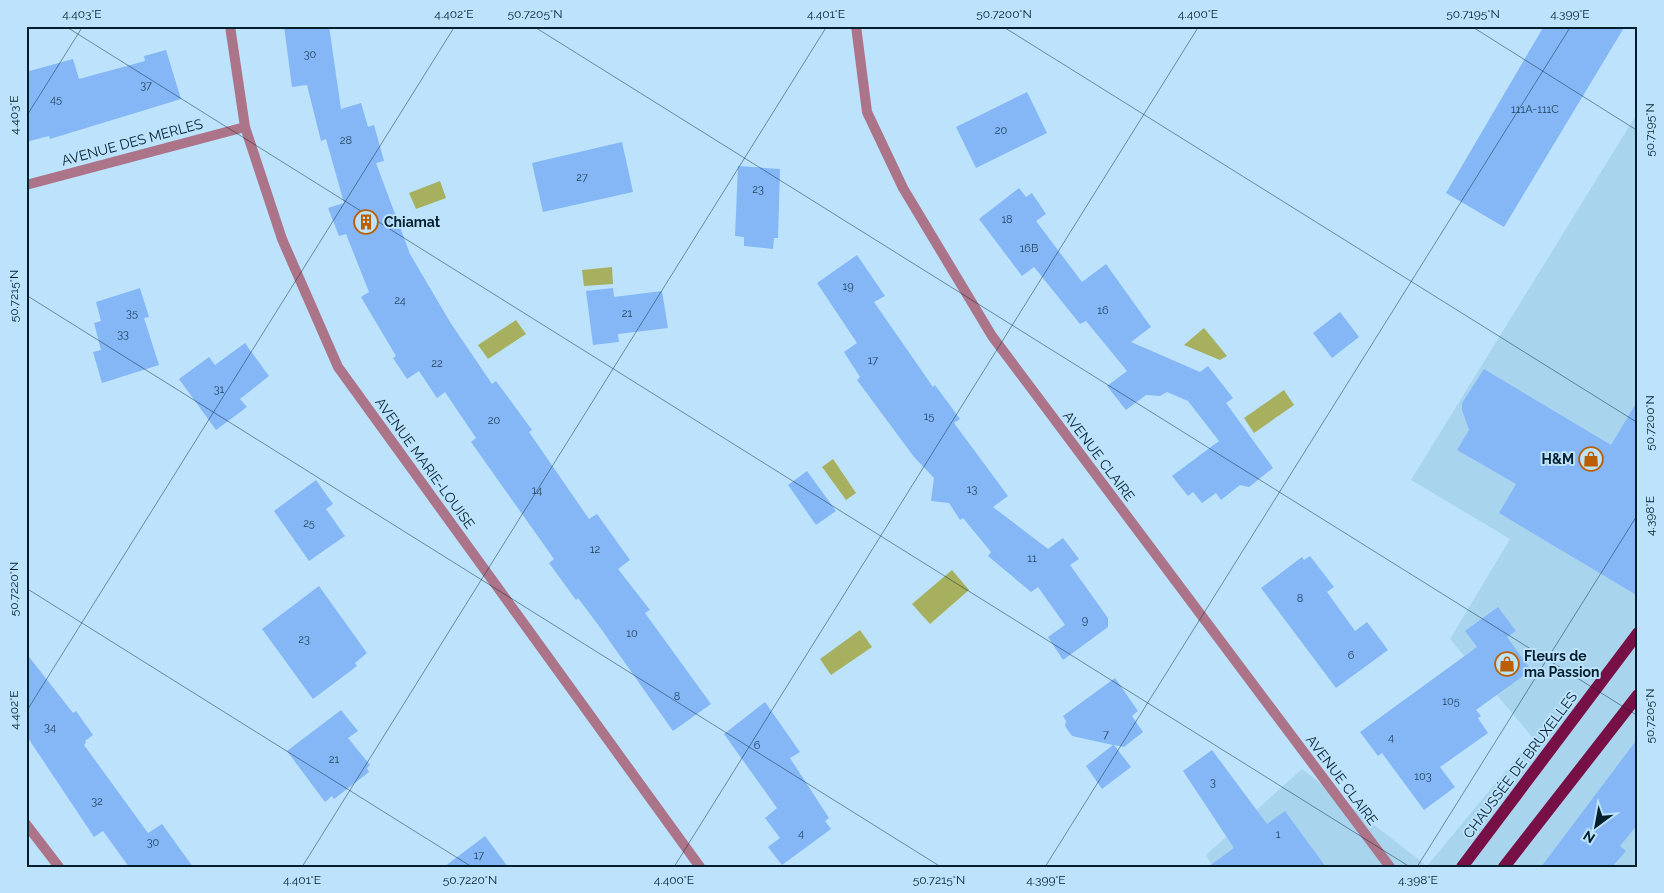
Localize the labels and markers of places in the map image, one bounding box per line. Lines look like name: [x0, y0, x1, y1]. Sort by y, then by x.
building icon: Chiamat: [353, 209, 379, 235]
place label: Chiamat: [384, 214, 441, 230]
shop icon: H&M: [1578, 446, 1604, 472]
place label: H&M: [1541, 451, 1574, 467]
place label: Fleurs de ma Passion: [1524, 648, 1599, 680]
shop icon: Fleurs de ma Passion: [1494, 651, 1520, 677]

